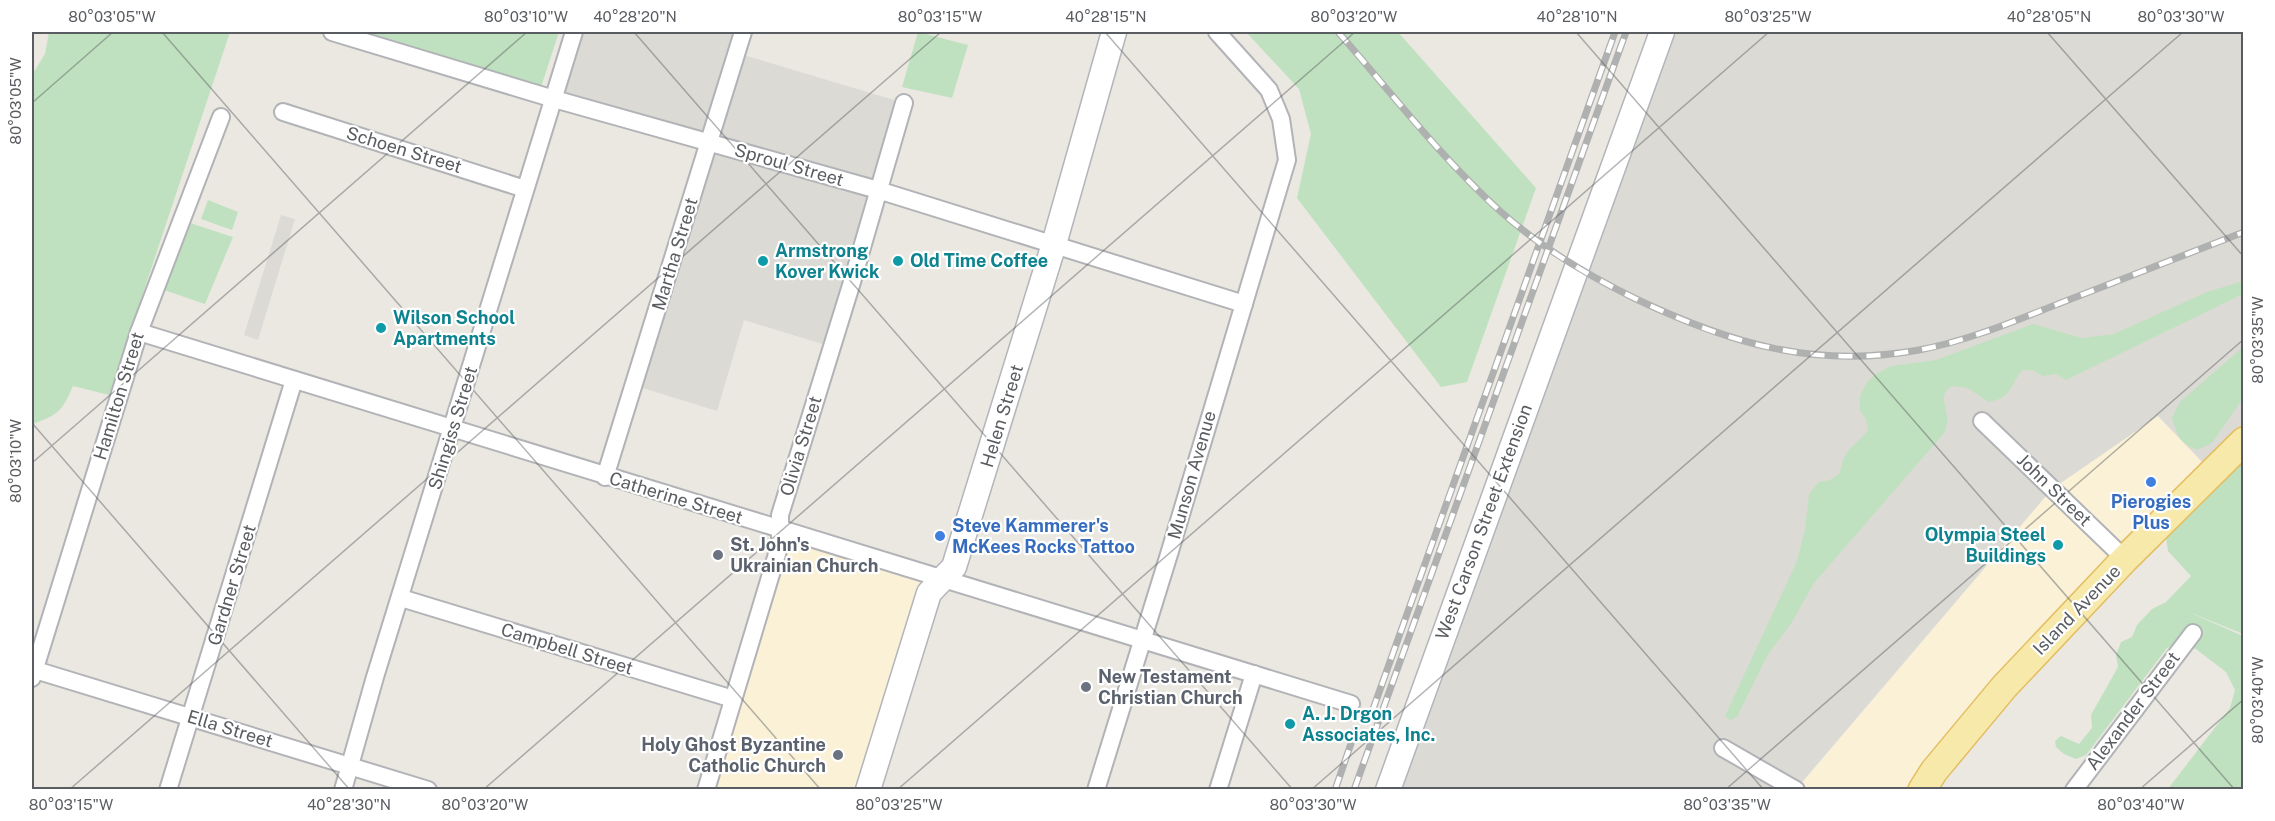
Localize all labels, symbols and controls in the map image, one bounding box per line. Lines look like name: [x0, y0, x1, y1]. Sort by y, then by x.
text: 80°03'05"W: [68, 8, 156, 25]
text: 80°03'10"W: [484, 8, 568, 25]
text: 40°28'20"N: [593, 8, 677, 25]
text: 80°03'15"W: [898, 8, 982, 25]
text: 40°28'15"N: [1065, 8, 1147, 25]
text: 80°03'20"W: [1311, 8, 1397, 25]
text: 40°28'10"N: [1537, 8, 1617, 25]
text: 80°03'25"W: [1724, 8, 1812, 25]
text: 40°28'05"N: [2007, 8, 2091, 25]
text: 80°03'30"W: [2137, 8, 2225, 25]
text: 80°03'05"W: [7, 57, 24, 145]
street label: Schoen Street: [344, 122, 465, 177]
street label: Sproul Street: [732, 139, 846, 190]
street label: Martha Street: [647, 195, 702, 313]
place label: Armstrong Kover Kwick: [775, 240, 880, 282]
place label: Old Time Coffee: [910, 250, 1048, 271]
marker: Armstrong Kover Kwick: [756, 254, 770, 268]
marker: Old Time Coffee: [891, 254, 905, 268]
text: 80°03'35"W: [2249, 296, 2266, 384]
place label: Wilson School Apartments: [393, 307, 515, 349]
marker: Wilson School Apartments: [374, 321, 388, 335]
street label: Hamilton Street: [89, 329, 148, 462]
street label: Helen Street: [976, 362, 1027, 470]
street label: Shingiss Street: [424, 364, 481, 492]
street label: Olivia Street: [775, 393, 826, 498]
street label: West Carson Street Extension: [1431, 401, 1536, 642]
street label: Munson Avenue: [1163, 408, 1220, 542]
text: 80°03'10"W: [7, 419, 24, 503]
street label: John Street: [2013, 449, 2096, 530]
street label: Catherine Street: [607, 467, 745, 528]
marker: Pierogies Plus: [2144, 475, 2158, 489]
place label: Pierogies Plus: [2111, 491, 2191, 533]
place label: Steve Kammerer's McKees Rocks Tattoo: [952, 515, 1135, 557]
street label: Gardner Street: [203, 522, 260, 648]
place label: Olympia Steel Buildings: [1925, 524, 2046, 566]
marker: Steve Kammerer's McKees Rocks Tattoo: [933, 529, 947, 543]
place label: St. John's Ukrainian Church: [730, 534, 878, 576]
marker: Olympia Steel Buildings: [2051, 538, 2065, 552]
marker: St. John's Ukrainian Church: [711, 548, 725, 562]
street label: Island Avenue: [2029, 560, 2125, 659]
street label: Campbell Street: [499, 618, 636, 679]
street label: Alexander Street: [2081, 648, 2184, 774]
text: 80°03'40"W: [2249, 656, 2266, 744]
place label: New Testament Christian Church: [1098, 666, 1243, 708]
marker: New Testament Christian Church: [1079, 680, 1093, 694]
place label: A. J. Drgon Associates, Inc.: [1302, 703, 1435, 745]
street label: Ella Street: [185, 706, 275, 751]
marker: A. J. Drgon Associates, Inc.: [1283, 717, 1297, 731]
place label: Holy Ghost Byzantine Catholic Church: [641, 734, 826, 776]
marker: Holy Ghost Byzantine Catholic Church: [831, 748, 845, 762]
text: 80°03'15"W: [29, 796, 113, 813]
text: 40°28'30"N: [307, 796, 391, 813]
text: 80°03'20"W: [442, 796, 528, 813]
text: 80°03'25"W: [855, 796, 943, 813]
text: 80°03'30"W: [1269, 796, 1357, 813]
text: 80°03'35"W: [1683, 796, 1771, 813]
text: 80°03'40"W: [2097, 796, 2185, 813]

